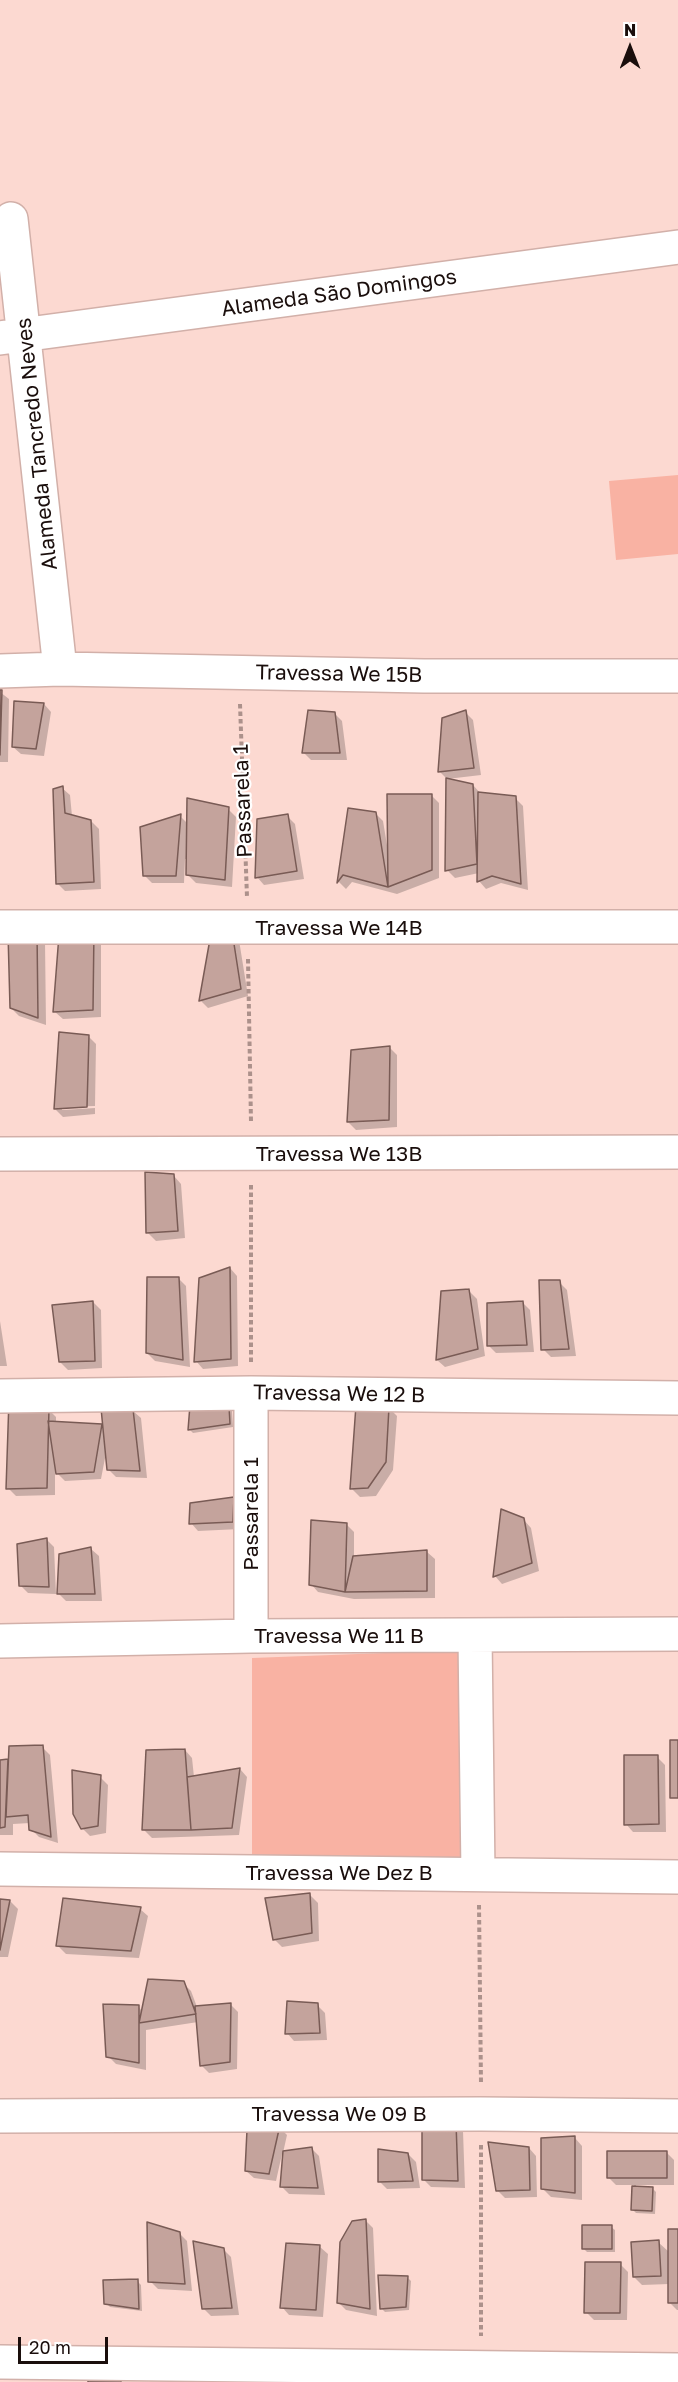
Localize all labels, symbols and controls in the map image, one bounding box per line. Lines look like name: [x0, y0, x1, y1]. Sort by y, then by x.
north arrow: [600, 18, 660, 78]
text: N: [624, 20, 636, 40]
street label: Alameda São Domingos: [220, 264, 458, 322]
street label: Alameda Tancredo Neves: [11, 317, 63, 571]
street label: Travessa We 15B: [255, 660, 423, 688]
street label: Passarela 1: [228, 744, 258, 858]
street label: Travessa We 14B: [255, 915, 423, 941]
street label: Travessa We 13B: [256, 1141, 422, 1167]
street label: Travessa We 12 B: [253, 1380, 425, 1408]
street label: Passarela 1: [238, 1457, 264, 1571]
street label: Travessa We 11 B: [254, 1623, 424, 1649]
street label: Travessa We Dez B: [245, 1860, 433, 1886]
street label: Travessa We 09 B: [251, 2101, 427, 2127]
scale bar: [21, 2325, 111, 2363]
text: 20 m: [29, 2336, 71, 2358]

